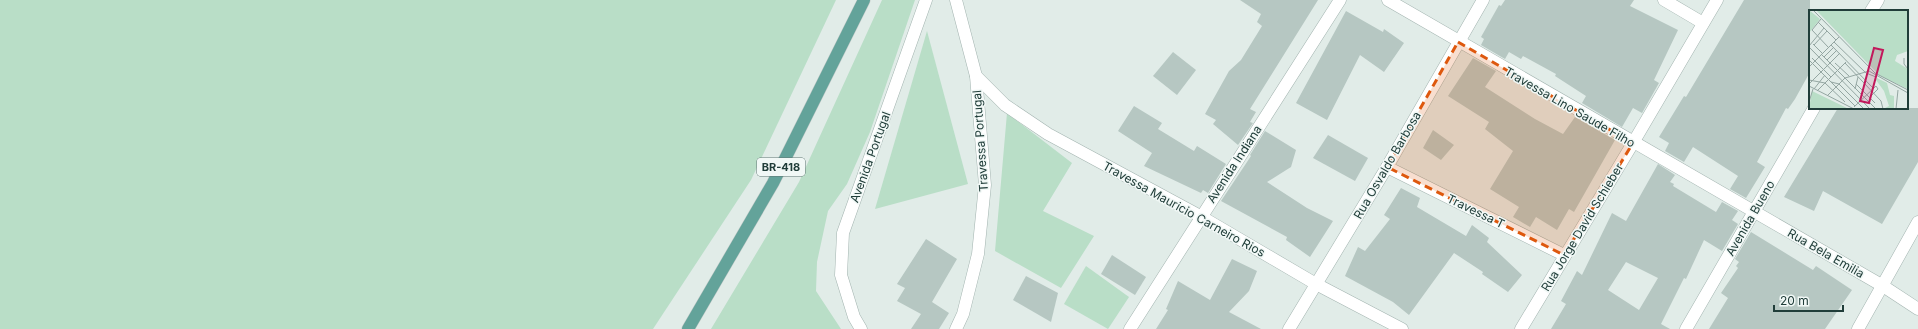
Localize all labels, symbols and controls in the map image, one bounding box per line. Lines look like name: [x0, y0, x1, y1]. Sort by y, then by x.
inset map: [1809, 10, 1908, 109]
street label: Travessa Lino Saude Filho: [1502, 63, 1638, 151]
street label: Travessa Portugal: [969, 90, 991, 192]
street label: Avenida Portugal: [847, 109, 893, 205]
street label: Rua Osvaldo Barbosa: [1350, 109, 1424, 221]
street label: Avenida Indiana: [1203, 122, 1265, 206]
road number: BR-418: [757, 158, 805, 176]
street label: Travessa Mauricio Carneiro Rios: [1100, 158, 1268, 260]
street label: Rua Jorge David Schieber: [1538, 160, 1627, 294]
street label: Avenida Bueno: [1722, 178, 1778, 258]
street label: Travessa T: [1445, 191, 1507, 231]
street label: Rua Bela Emilia: [1785, 225, 1867, 281]
scale bar: [1774, 287, 1843, 313]
text: 20 m: [1780, 293, 1809, 308]

